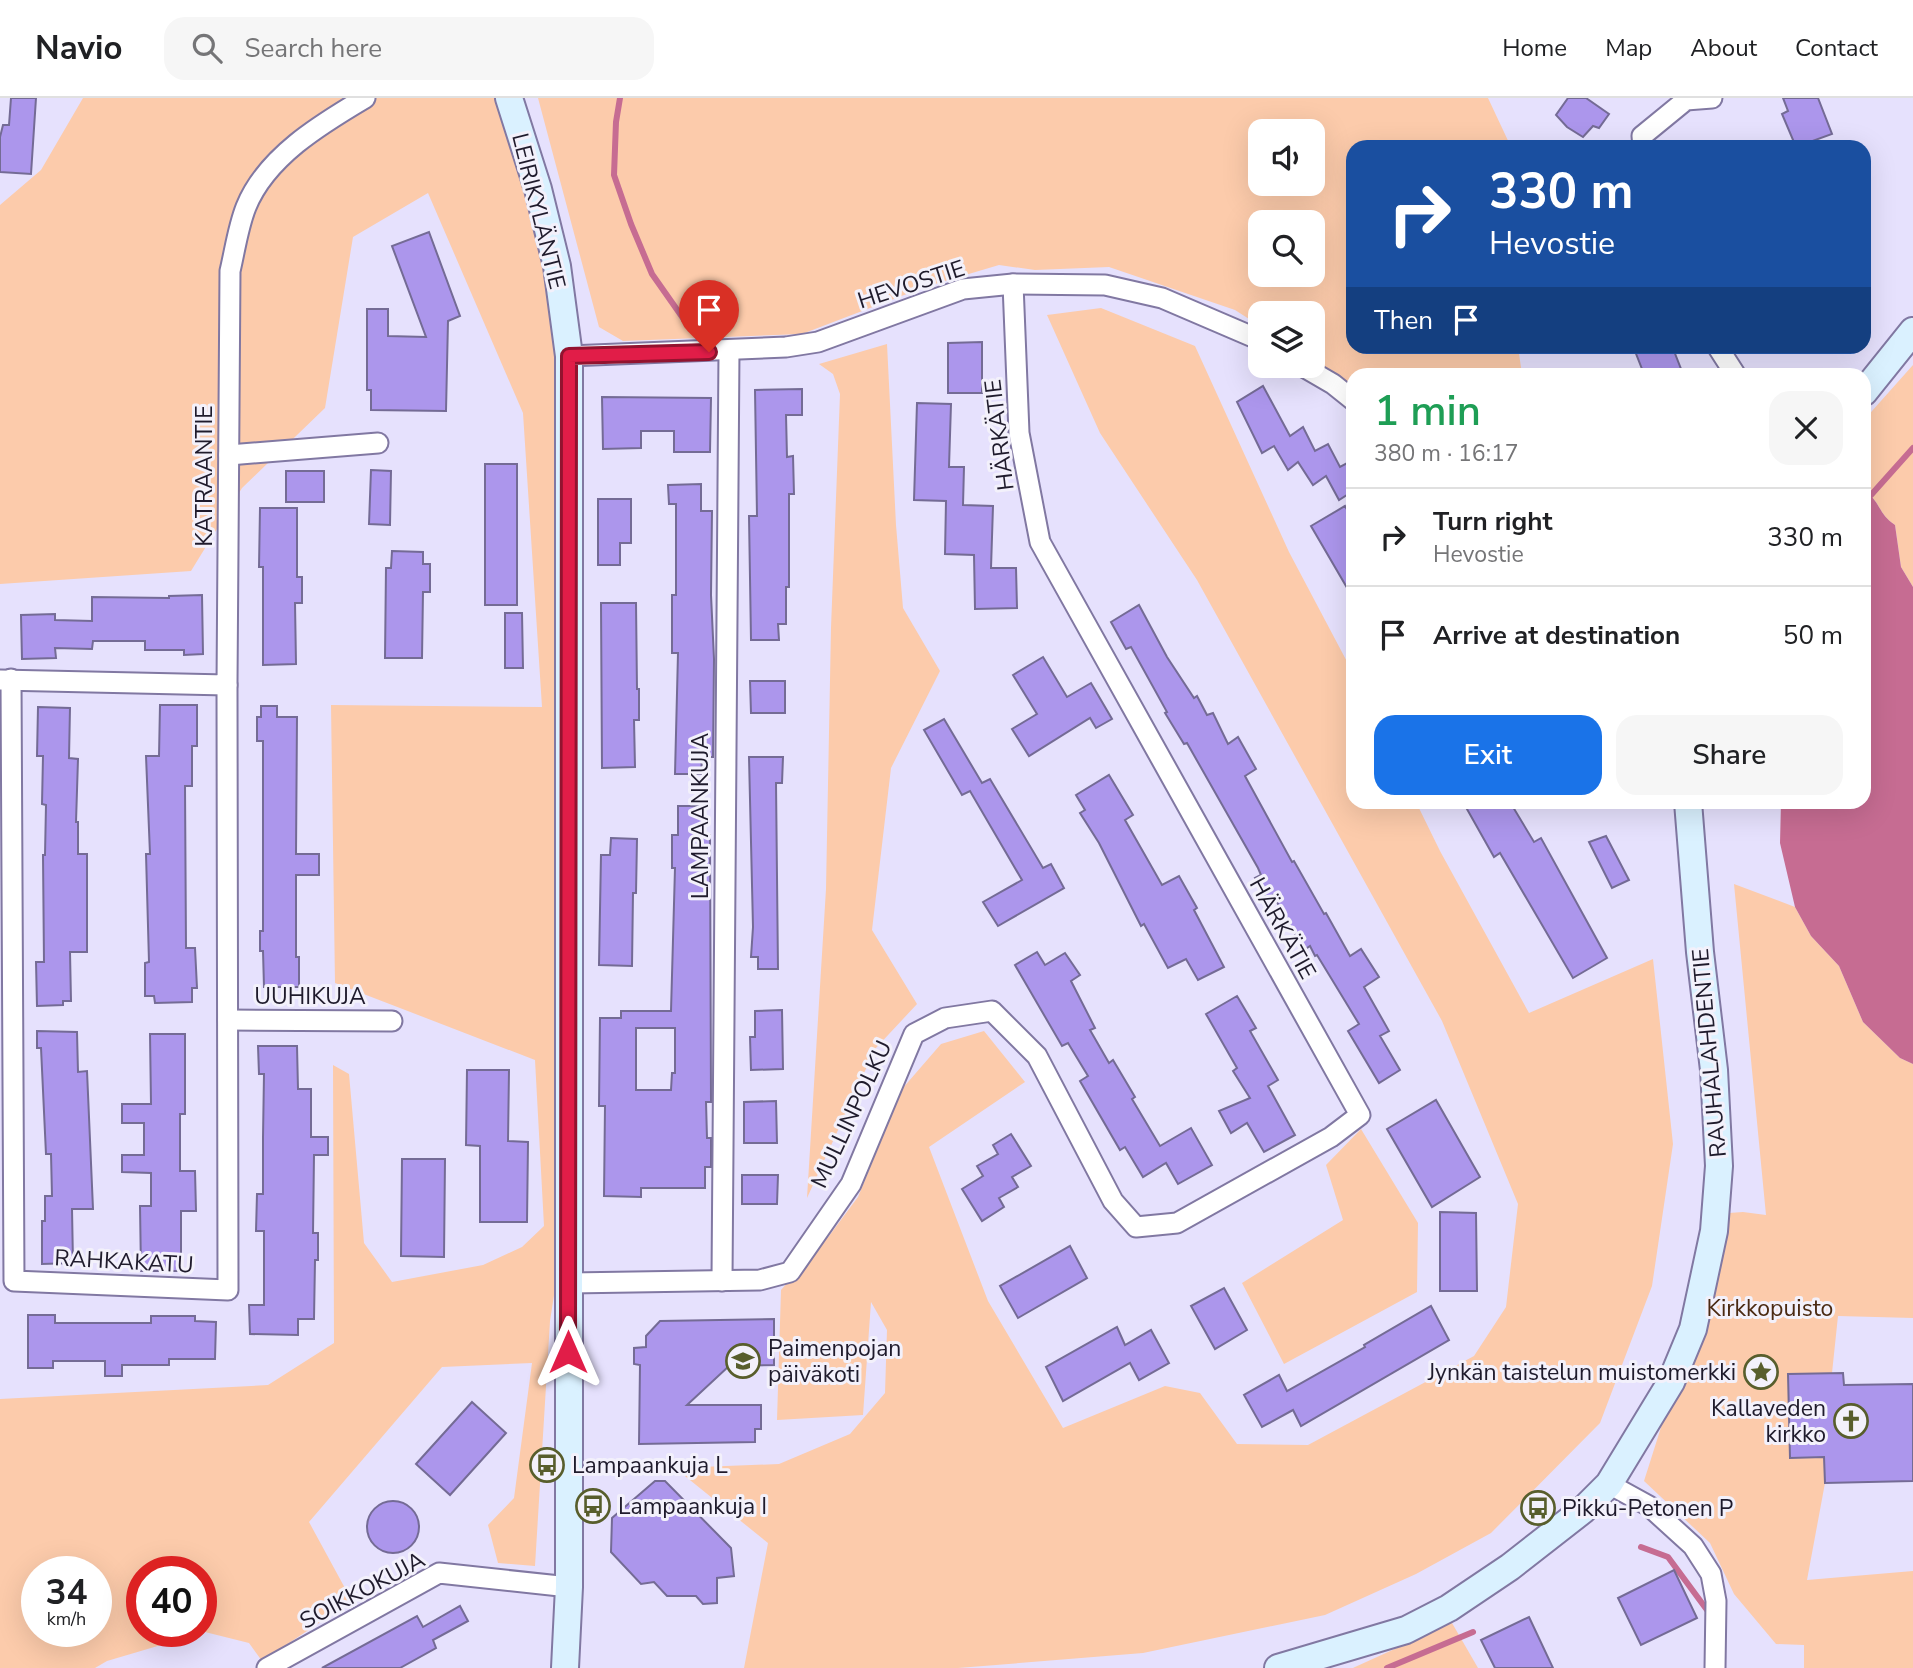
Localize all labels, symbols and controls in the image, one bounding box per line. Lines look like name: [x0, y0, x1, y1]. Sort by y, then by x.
search box: [164, 17, 654, 80]
text: Navio: [35, 26, 122, 71]
icon: search: [188, 29, 226, 67]
text: Search here: [244, 31, 382, 66]
text: Home: [1502, 32, 1567, 64]
text: Map: [1605, 32, 1652, 64]
text: About: [1690, 32, 1757, 64]
text: Contact: [1795, 32, 1878, 64]
map controls: [1248, 119, 1325, 378]
button: sound: [1248, 119, 1325, 196]
street label: LEIRIKYLÄNTIE: [504, 130, 573, 292]
text: 330 m: [1489, 158, 1633, 225]
icon: right: [1374, 168, 1465, 259]
button: search: [1248, 210, 1325, 287]
text: Hevostie: [1489, 222, 1615, 265]
street label: HEVOSTIE: [854, 253, 969, 316]
pin: [679, 280, 739, 352]
icon: arrive: [690, 291, 728, 329]
button: layers: [1248, 301, 1325, 378]
icon: arrive: [1447, 301, 1485, 339]
text: Then: [1374, 303, 1433, 338]
street label: HÄRKÄTIE: [977, 378, 1022, 492]
text: 1 min: [1374, 383, 1481, 440]
button: close: [1769, 391, 1843, 465]
street label: KATRAANTIE: [189, 405, 220, 547]
text: 380 m · 16:17: [1374, 438, 1519, 469]
text: Turn right: [1433, 504, 1552, 539]
icon: right: [1374, 518, 1412, 556]
text: 330 m: [1767, 520, 1843, 555]
text: Hevostie: [1433, 539, 1524, 570]
icon: arrive: [1374, 616, 1412, 654]
text: Arrive at destination: [1433, 618, 1680, 653]
text: 50 m: [1783, 618, 1843, 653]
button: Exit: [1374, 715, 1602, 795]
button: Share: [1616, 715, 1843, 795]
street label: LAMPAANKUJA: [685, 733, 716, 899]
street label: HÄRKÄTIE: [1242, 872, 1323, 985]
street label: RAUHALAHDENTIE: [1685, 947, 1734, 1159]
street label: UUHIKUJA: [254, 981, 366, 1012]
street label: MULLINPOLKU: [804, 1035, 899, 1193]
street label: RAHKAKATU: [54, 1242, 194, 1281]
park label: Kirkkopuisto: [1707, 1293, 1833, 1324]
position arrow: [531, 1315, 605, 1389]
place label: Paimenpojan päiväkoti: [768, 1333, 901, 1390]
school or university icon: Paimenpojan päiväkoti: [724, 1342, 762, 1380]
place icon: Jynkän taistelun muistomerkki: [1742, 1353, 1780, 1391]
place label: Jynkän taistelun muistomerkki: [1427, 1357, 1736, 1388]
place label: Kallaveden kirkko: [1711, 1393, 1826, 1450]
church icon: Kallaveden kirkko: [1832, 1402, 1870, 1440]
bus stop icon: Lampaankuja L: [528, 1446, 566, 1484]
place label: Lampaankuja L: [572, 1450, 728, 1481]
bus stop icon: Lampaankuja I: [574, 1487, 612, 1525]
bus stop icon: Pikku-Petonen P: [1519, 1489, 1557, 1527]
place label: Lampaankuja I: [618, 1491, 767, 1522]
place label: Pikku-Petonen P: [1562, 1493, 1733, 1524]
street label: SOIKKOKUJA: [294, 1544, 431, 1636]
speed limit sign: 40: [126, 1556, 217, 1647]
text: 34: [45, 1569, 88, 1616]
text: km/h: [47, 1607, 86, 1631]

